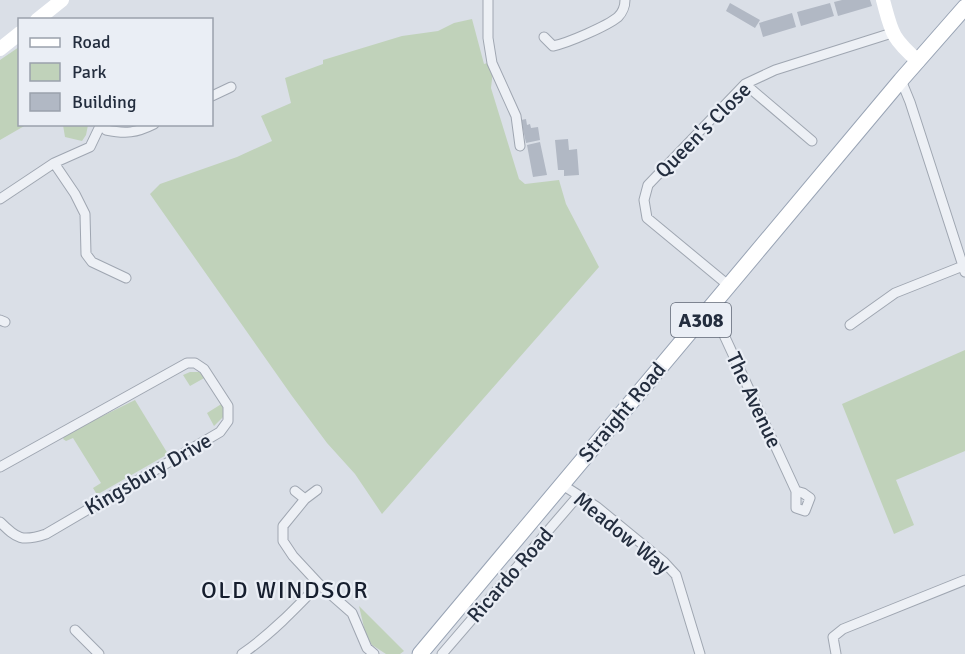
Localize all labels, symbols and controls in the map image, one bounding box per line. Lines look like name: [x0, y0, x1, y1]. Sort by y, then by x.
legend: [18, 18, 213, 126]
text: Road: [72, 31, 111, 53]
text: Park: [72, 61, 107, 83]
street label: Queen's Close: [650, 77, 756, 183]
text: Building: [72, 91, 136, 113]
road number: A308: [671, 303, 731, 337]
street label: The Avenue: [721, 348, 787, 452]
street label: Straight Road: [573, 357, 671, 467]
street label: Kingsbury Drive: [80, 427, 216, 521]
street label: Meadow Way: [568, 486, 676, 580]
street label: Ricardo Road: [461, 522, 559, 628]
district label: OLD WINDSOR: [201, 575, 369, 605]

